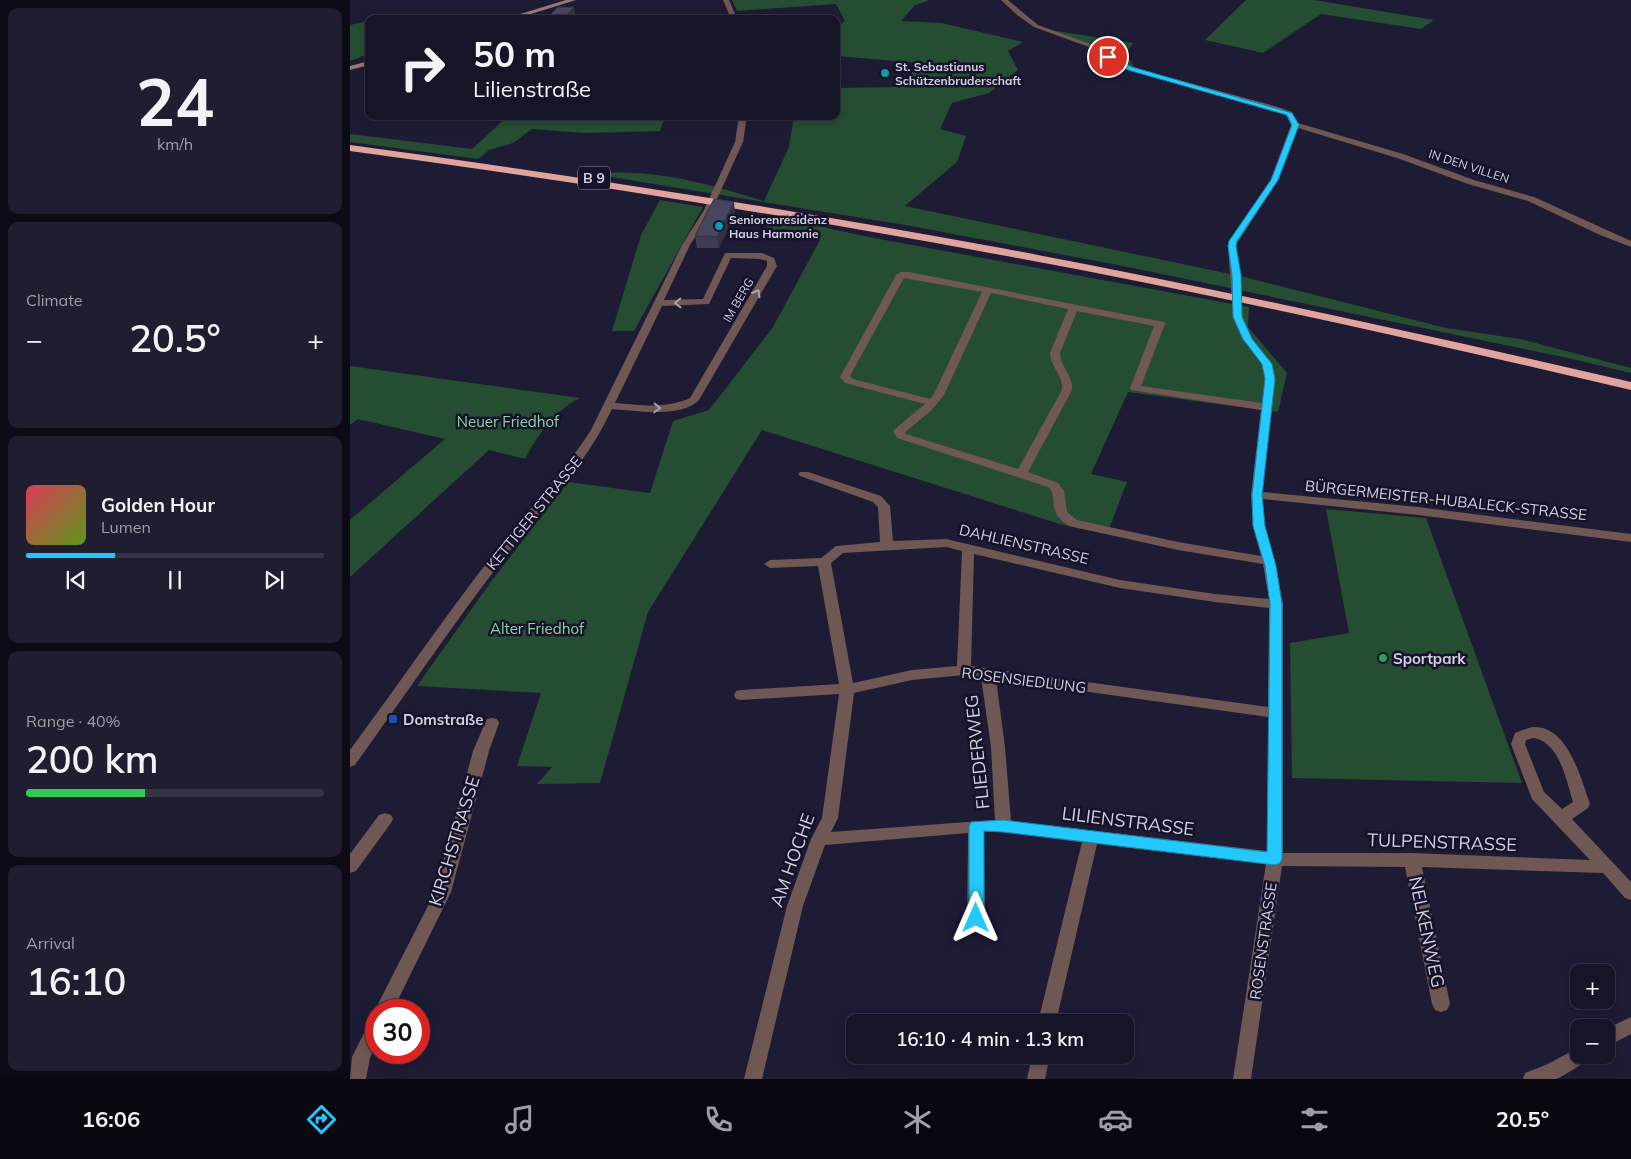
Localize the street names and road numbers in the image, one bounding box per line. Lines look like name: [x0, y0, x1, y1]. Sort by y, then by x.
street label: IN DEN VILLEN: [1427, 146, 1511, 186]
road number: B 9: [578, 167, 610, 190]
street label: IM BERG: [719, 275, 757, 325]
street label: KETTIGER STRASSE: [482, 452, 586, 574]
street label: BÜRGERMEISTER-HUBALECK-STRASSE: [1304, 476, 1588, 524]
street label: DAHLIENSTRASSE: [957, 520, 1091, 568]
street label: ROSENSIEDLUNG: [961, 663, 1087, 697]
street label: FLIEDERWEG: [960, 694, 994, 810]
street label: KIRCHSTRASSE: [423, 773, 485, 909]
street label: LILIENSTRASSE: [1061, 801, 1195, 841]
street label: AM HOCHE: [764, 810, 820, 910]
street label: TULPENSTRASSE: [1367, 828, 1517, 856]
street label: NELKENWEG: [1404, 874, 1450, 990]
street label: ROSENSTRASSE: [1245, 881, 1281, 1001]

